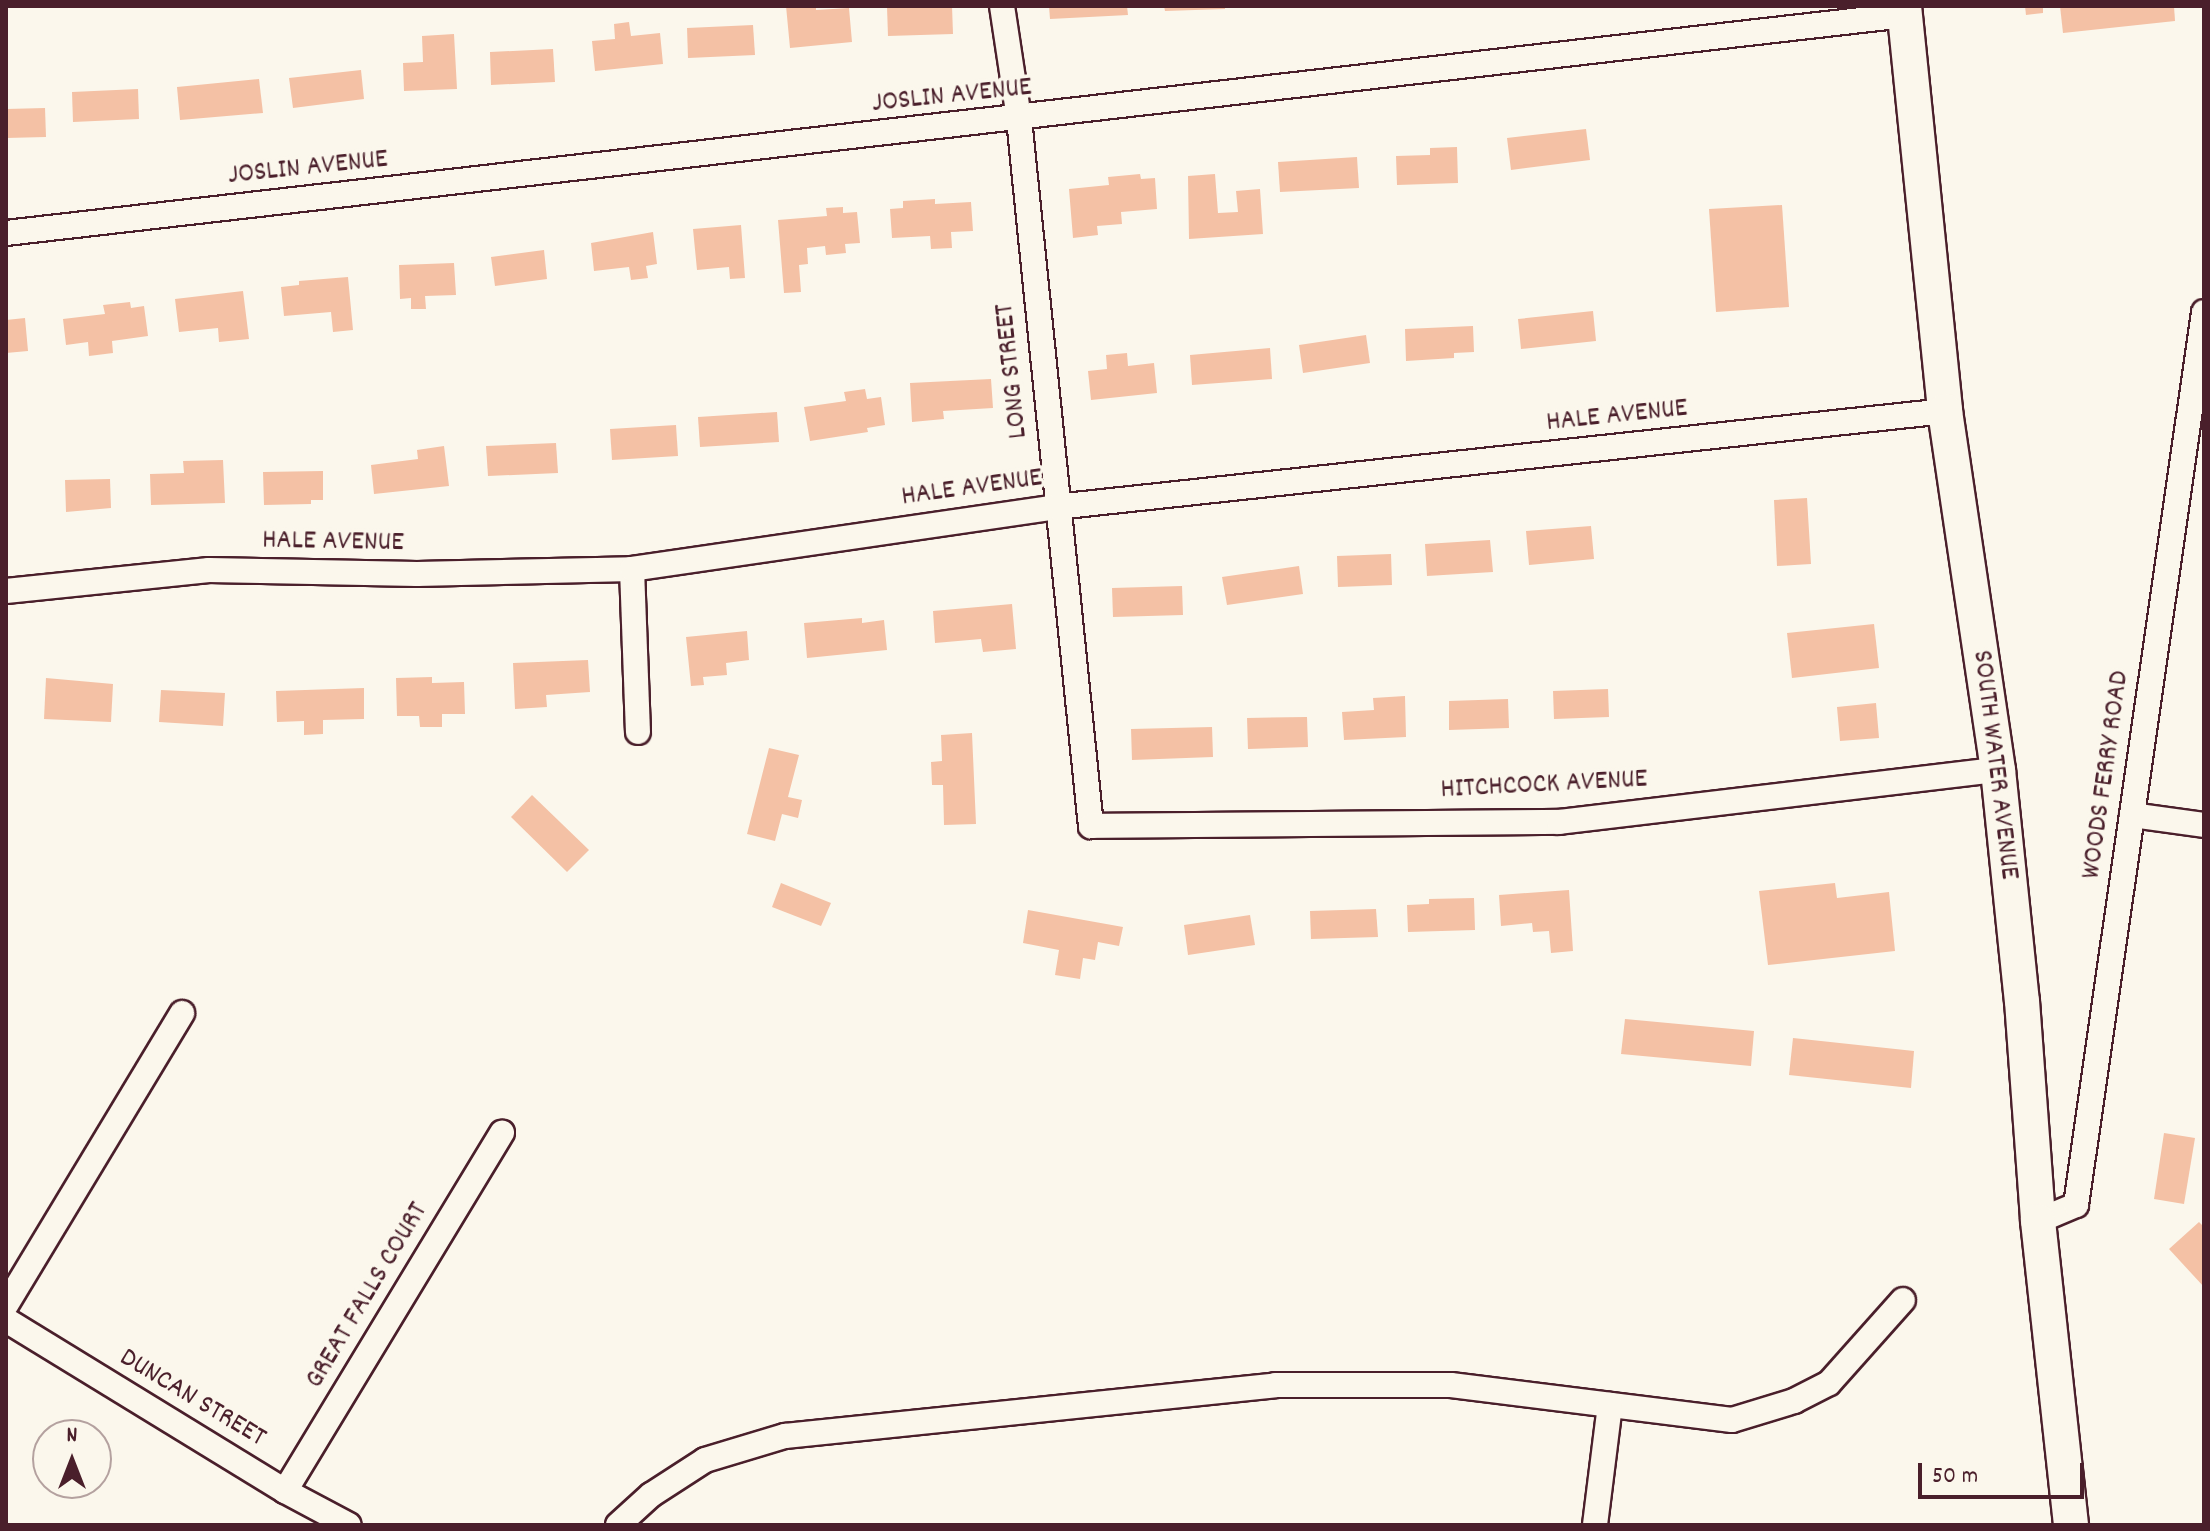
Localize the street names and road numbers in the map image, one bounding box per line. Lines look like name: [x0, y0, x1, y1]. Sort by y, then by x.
street label: JOSLIN AVENUE: [870, 72, 1034, 122]
street label: JOSLIN AVENUE: [226, 144, 390, 194]
street label: LONG STREET: [989, 302, 1037, 440]
street label: HALE AVENUE: [1545, 393, 1689, 441]
street label: HALE AVENUE: [899, 463, 1045, 515]
street label: HALE AVENUE: [262, 525, 404, 561]
street label: SOUTH WATER AVENUE: [1963, 648, 2025, 882]
street label: WOODS FERRY ROAD: [2076, 669, 2138, 881]
street label: HITCHCOCK AVENUE: [1440, 764, 1648, 808]
street label: GREAT FALLS COURT: [299, 1197, 437, 1395]
street label: DUNCAN STREET: [113, 1342, 271, 1456]

